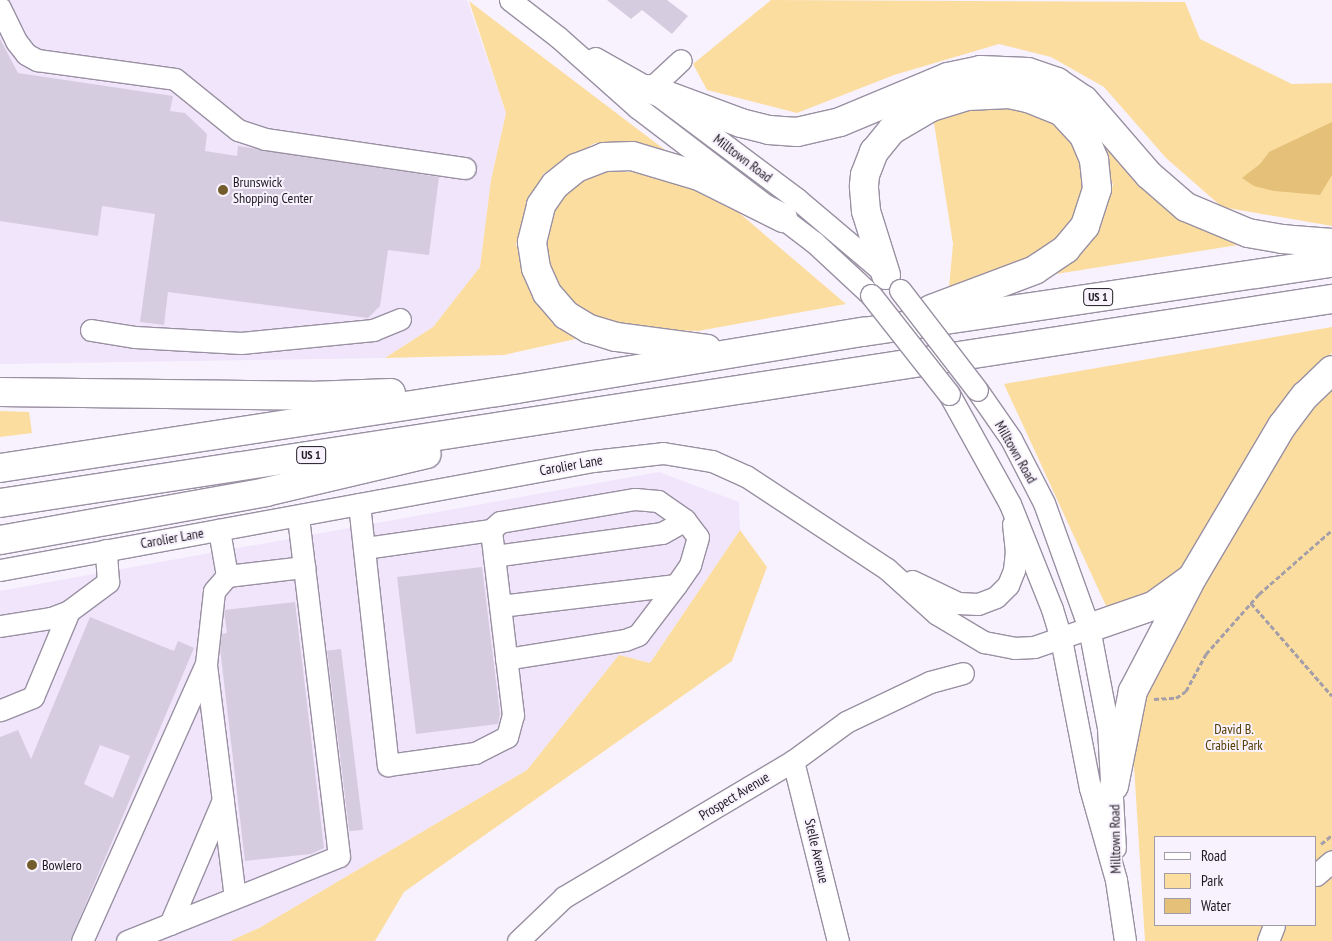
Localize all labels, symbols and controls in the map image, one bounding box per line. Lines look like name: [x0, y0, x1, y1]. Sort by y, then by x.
street label: Milltown Road: [710, 130, 776, 186]
place label: Brunswick Shopping Center: [233, 174, 313, 206]
marker: Brunswick Shopping Center: [217, 184, 229, 196]
road number: US 1: [1083, 288, 1113, 306]
street label: Milltown Road: [991, 418, 1041, 486]
road number: US 1: [296, 446, 326, 464]
street label: Carolier Lane: [538, 451, 604, 479]
street label: Carolier Lane: [139, 524, 205, 552]
park label: David B. Crabiel Park: [1205, 721, 1263, 754]
street label: Prospect Avenue: [696, 768, 772, 824]
street label: Milltown Road: [1106, 804, 1124, 874]
street label: Stelle Avenue: [801, 817, 833, 885]
legend: [1154, 836, 1317, 926]
text: Road: [1201, 846, 1227, 865]
place label: Bowlero: [42, 857, 82, 873]
marker: Bowlero: [26, 859, 38, 871]
text: Park: [1201, 871, 1223, 890]
text: Water: [1201, 896, 1231, 915]

